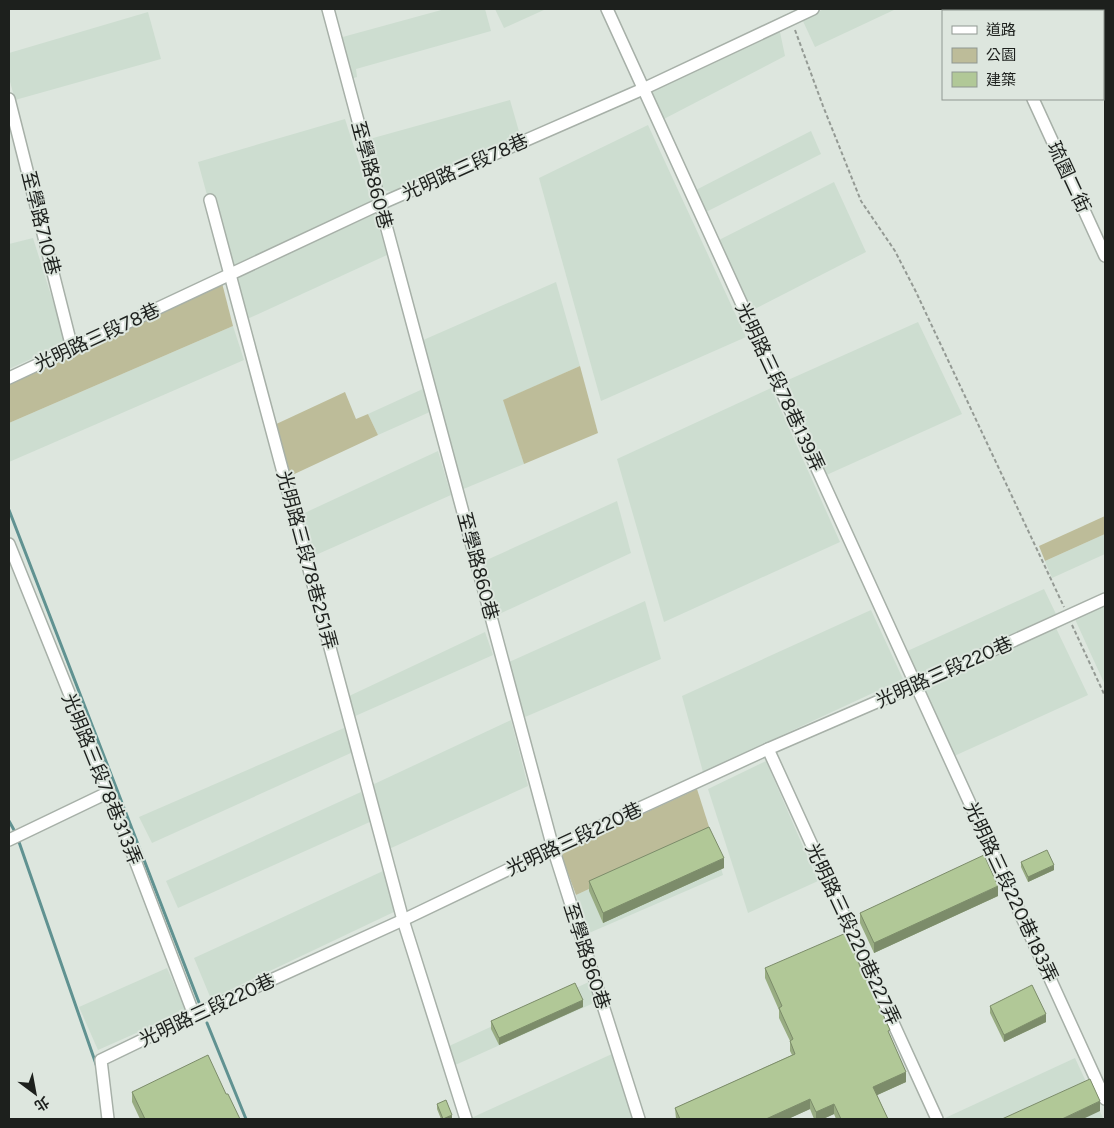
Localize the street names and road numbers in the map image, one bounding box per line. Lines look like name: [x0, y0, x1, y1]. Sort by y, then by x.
street label: 至學路860巷: [347, 119, 397, 231]
street label: 光明路三段78巷: [398, 129, 532, 205]
street label: 琉園二街: [1043, 138, 1095, 216]
street label: 至學路710巷: [17, 169, 65, 277]
street label: 光明路三段78巷: [31, 298, 163, 376]
street label: 光明路三段78巷139弄: [731, 299, 829, 475]
street label: 光明路三段78巷251弄: [272, 468, 342, 652]
street label: 至學路860巷: [453, 510, 503, 622]
street label: 光明路三段220巷: [872, 632, 1016, 712]
street label: 光明路三段78巷313弄: [57, 690, 147, 868]
street label: 光明路三段220巷: [502, 797, 646, 881]
street label: 光明路三段220巷183弄: [959, 798, 1063, 986]
street label: 光明路三段220巷227弄: [801, 839, 905, 1029]
street label: 至學路860巷: [559, 900, 615, 1012]
street label: 光明路三段220巷: [135, 968, 279, 1052]

